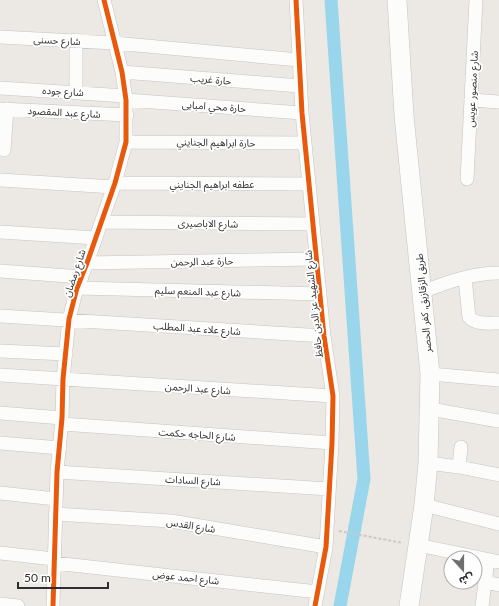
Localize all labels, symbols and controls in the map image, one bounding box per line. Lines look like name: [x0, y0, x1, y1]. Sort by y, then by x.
street label: شارع حسنى: [33, 33, 81, 49]
street label: شارع منصور عويس: [464, 50, 482, 128]
street label: حارة غريب: [190, 71, 232, 88]
street label: شارع جوده: [42, 84, 84, 100]
street label: حارة محي امبابى: [181, 98, 247, 117]
street label: شارع عبد المقصود: [27, 104, 101, 122]
street label: حارة ابراهيم الجنايني: [176, 135, 256, 151]
street label: عطفه ابراهيم الجنايني: [170, 178, 254, 192]
street label: شارع الاباصيرى: [178, 216, 238, 232]
street label: شارع رمضان: [60, 247, 90, 299]
street label: شارع الشهيد عز الدين حافظ: [301, 249, 327, 359]
street label: طريق الزقازيق, كفر الحصر: [413, 252, 434, 354]
street label: حارة عبد الرحمن: [171, 254, 233, 269]
street label: شارع عبد المنعم سليم: [155, 283, 241, 301]
street label: شارع علاء عبد المطلب: [153, 319, 241, 339]
street label: شارع عبد الرحمن: [165, 380, 231, 398]
street label: شارع الحاجه حكمت: [158, 425, 236, 445]
street label: شارع السادات: [165, 473, 221, 489]
street label: شارع القدس: [165, 515, 216, 537]
north arrow: [443, 550, 483, 590]
scale bar: [18, 564, 108, 590]
street label: شارع احمد عوض: [152, 568, 220, 588]
text: 50 m: [24, 570, 51, 585]
text: ش: [457, 570, 476, 589]

